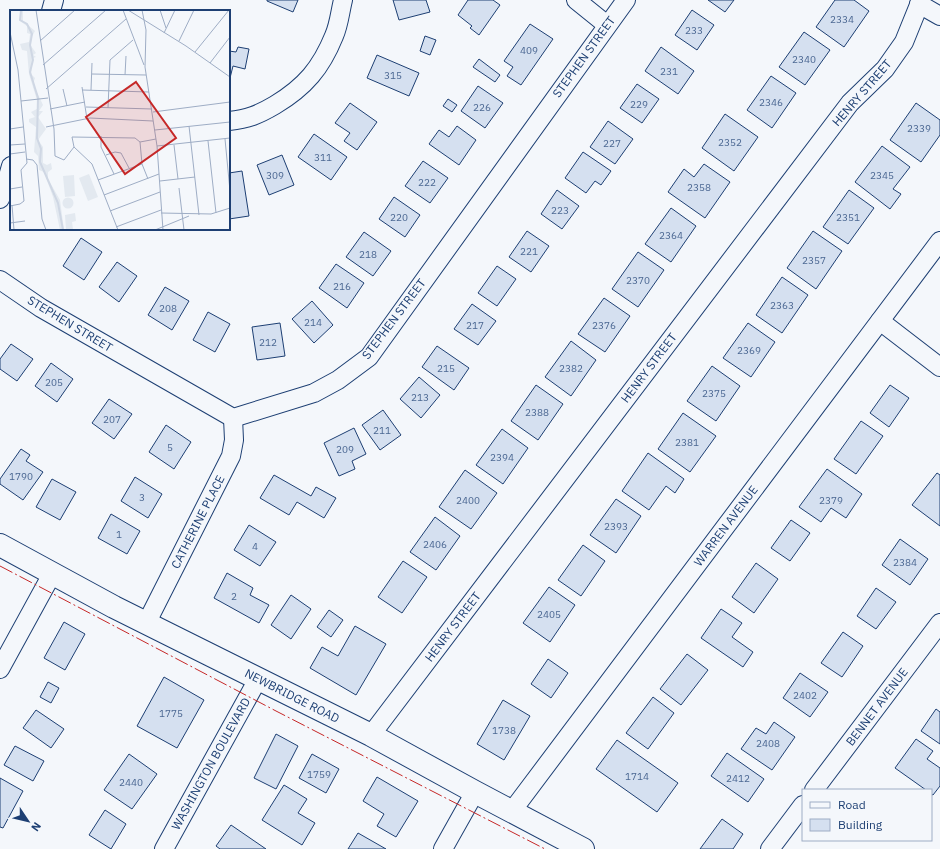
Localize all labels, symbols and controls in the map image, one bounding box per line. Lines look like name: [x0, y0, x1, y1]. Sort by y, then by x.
inset map: [10, 10, 230, 230]
street label: STEPHEN STREET: [549, 13, 618, 100]
house number: 2334: [830, 13, 854, 26]
house number: 233: [685, 24, 703, 37]
house number: 409: [520, 44, 538, 57]
house number: 2340: [792, 53, 816, 66]
street label: HENRY STREET: [829, 56, 895, 129]
house number: 231: [660, 65, 678, 78]
house number: 315: [384, 69, 402, 82]
house number: 2346: [759, 96, 783, 109]
house number: 229: [630, 98, 648, 111]
house number: 226: [473, 101, 491, 114]
house number: 2339: [907, 122, 931, 135]
house number: 2352: [718, 136, 742, 149]
house number: 227: [603, 137, 621, 150]
house number: 311: [314, 151, 332, 164]
house number: 309: [266, 169, 284, 182]
house number: 2345: [870, 169, 894, 182]
house number: 222: [418, 176, 436, 189]
house number: 2358: [687, 181, 711, 194]
house number: 223: [551, 204, 569, 217]
house number: 220: [390, 211, 408, 224]
house number: 2351: [836, 211, 860, 224]
house number: 2364: [659, 229, 683, 242]
house number: 221: [520, 245, 538, 258]
house number: 218: [359, 248, 377, 261]
house number: 2357: [802, 254, 826, 267]
house number: 2370: [626, 274, 650, 287]
street label: STEPHEN STREET: [358, 275, 429, 362]
house number: 216: [333, 280, 351, 293]
street label: STEPHEN STREET: [25, 292, 116, 355]
house number: 2363: [770, 299, 794, 312]
house number: 208: [159, 302, 177, 315]
house number: 214: [304, 316, 322, 329]
house number: 217: [466, 319, 484, 332]
house number: 2376: [592, 319, 616, 332]
street label: HENRY STREET: [618, 330, 680, 406]
house number: 212: [259, 336, 277, 349]
house number: 2369: [737, 344, 761, 357]
house number: 215: [437, 362, 455, 375]
house number: 2382: [559, 362, 583, 375]
house number: 205: [45, 376, 63, 389]
house number: 2375: [702, 387, 726, 400]
house number: 213: [411, 391, 429, 404]
house number: 2388: [525, 406, 549, 419]
house number: 207: [103, 413, 121, 426]
house number: 211: [373, 424, 391, 437]
house number: 2381: [675, 436, 699, 449]
house number: 5: [167, 441, 173, 454]
house number: 209: [336, 443, 354, 456]
house number: 2394: [490, 451, 514, 464]
house number: 1790: [9, 470, 33, 483]
street label: CATHERINE PLACE: [167, 472, 228, 571]
street label: WARREN AVENUE: [690, 482, 761, 569]
house number: 3: [139, 491, 145, 504]
house number: 2400: [456, 494, 480, 507]
house number: 2379: [819, 494, 843, 507]
house number: 2393: [604, 520, 628, 533]
house number: 1: [116, 528, 122, 541]
house number: 2406: [423, 538, 447, 551]
house number: 4: [252, 540, 258, 553]
house number: 2384: [893, 556, 917, 569]
street label: HENRY STREET: [422, 589, 484, 665]
house number: 2: [231, 590, 237, 603]
house number: 2405: [537, 608, 561, 621]
street label: NEWBRIDGE ROAD: [242, 665, 342, 726]
street label: BENNET AVENUE: [842, 665, 911, 749]
house number: 2402: [793, 689, 817, 702]
street label: WASHINGTON BOULEVARD: [168, 695, 253, 833]
house number: 1775: [159, 707, 183, 720]
house number: 1738: [492, 724, 516, 737]
house number: 2408: [756, 737, 780, 750]
house number: 1759: [307, 768, 331, 781]
house number: 1714: [625, 770, 649, 783]
house number: 2412: [726, 772, 750, 785]
house number: 2440: [119, 776, 143, 789]
legend: [802, 789, 932, 841]
text: Road: [838, 797, 866, 812]
north arrow: [8, 801, 48, 841]
text: Building: [838, 817, 883, 832]
text: N: [28, 819, 44, 834]

